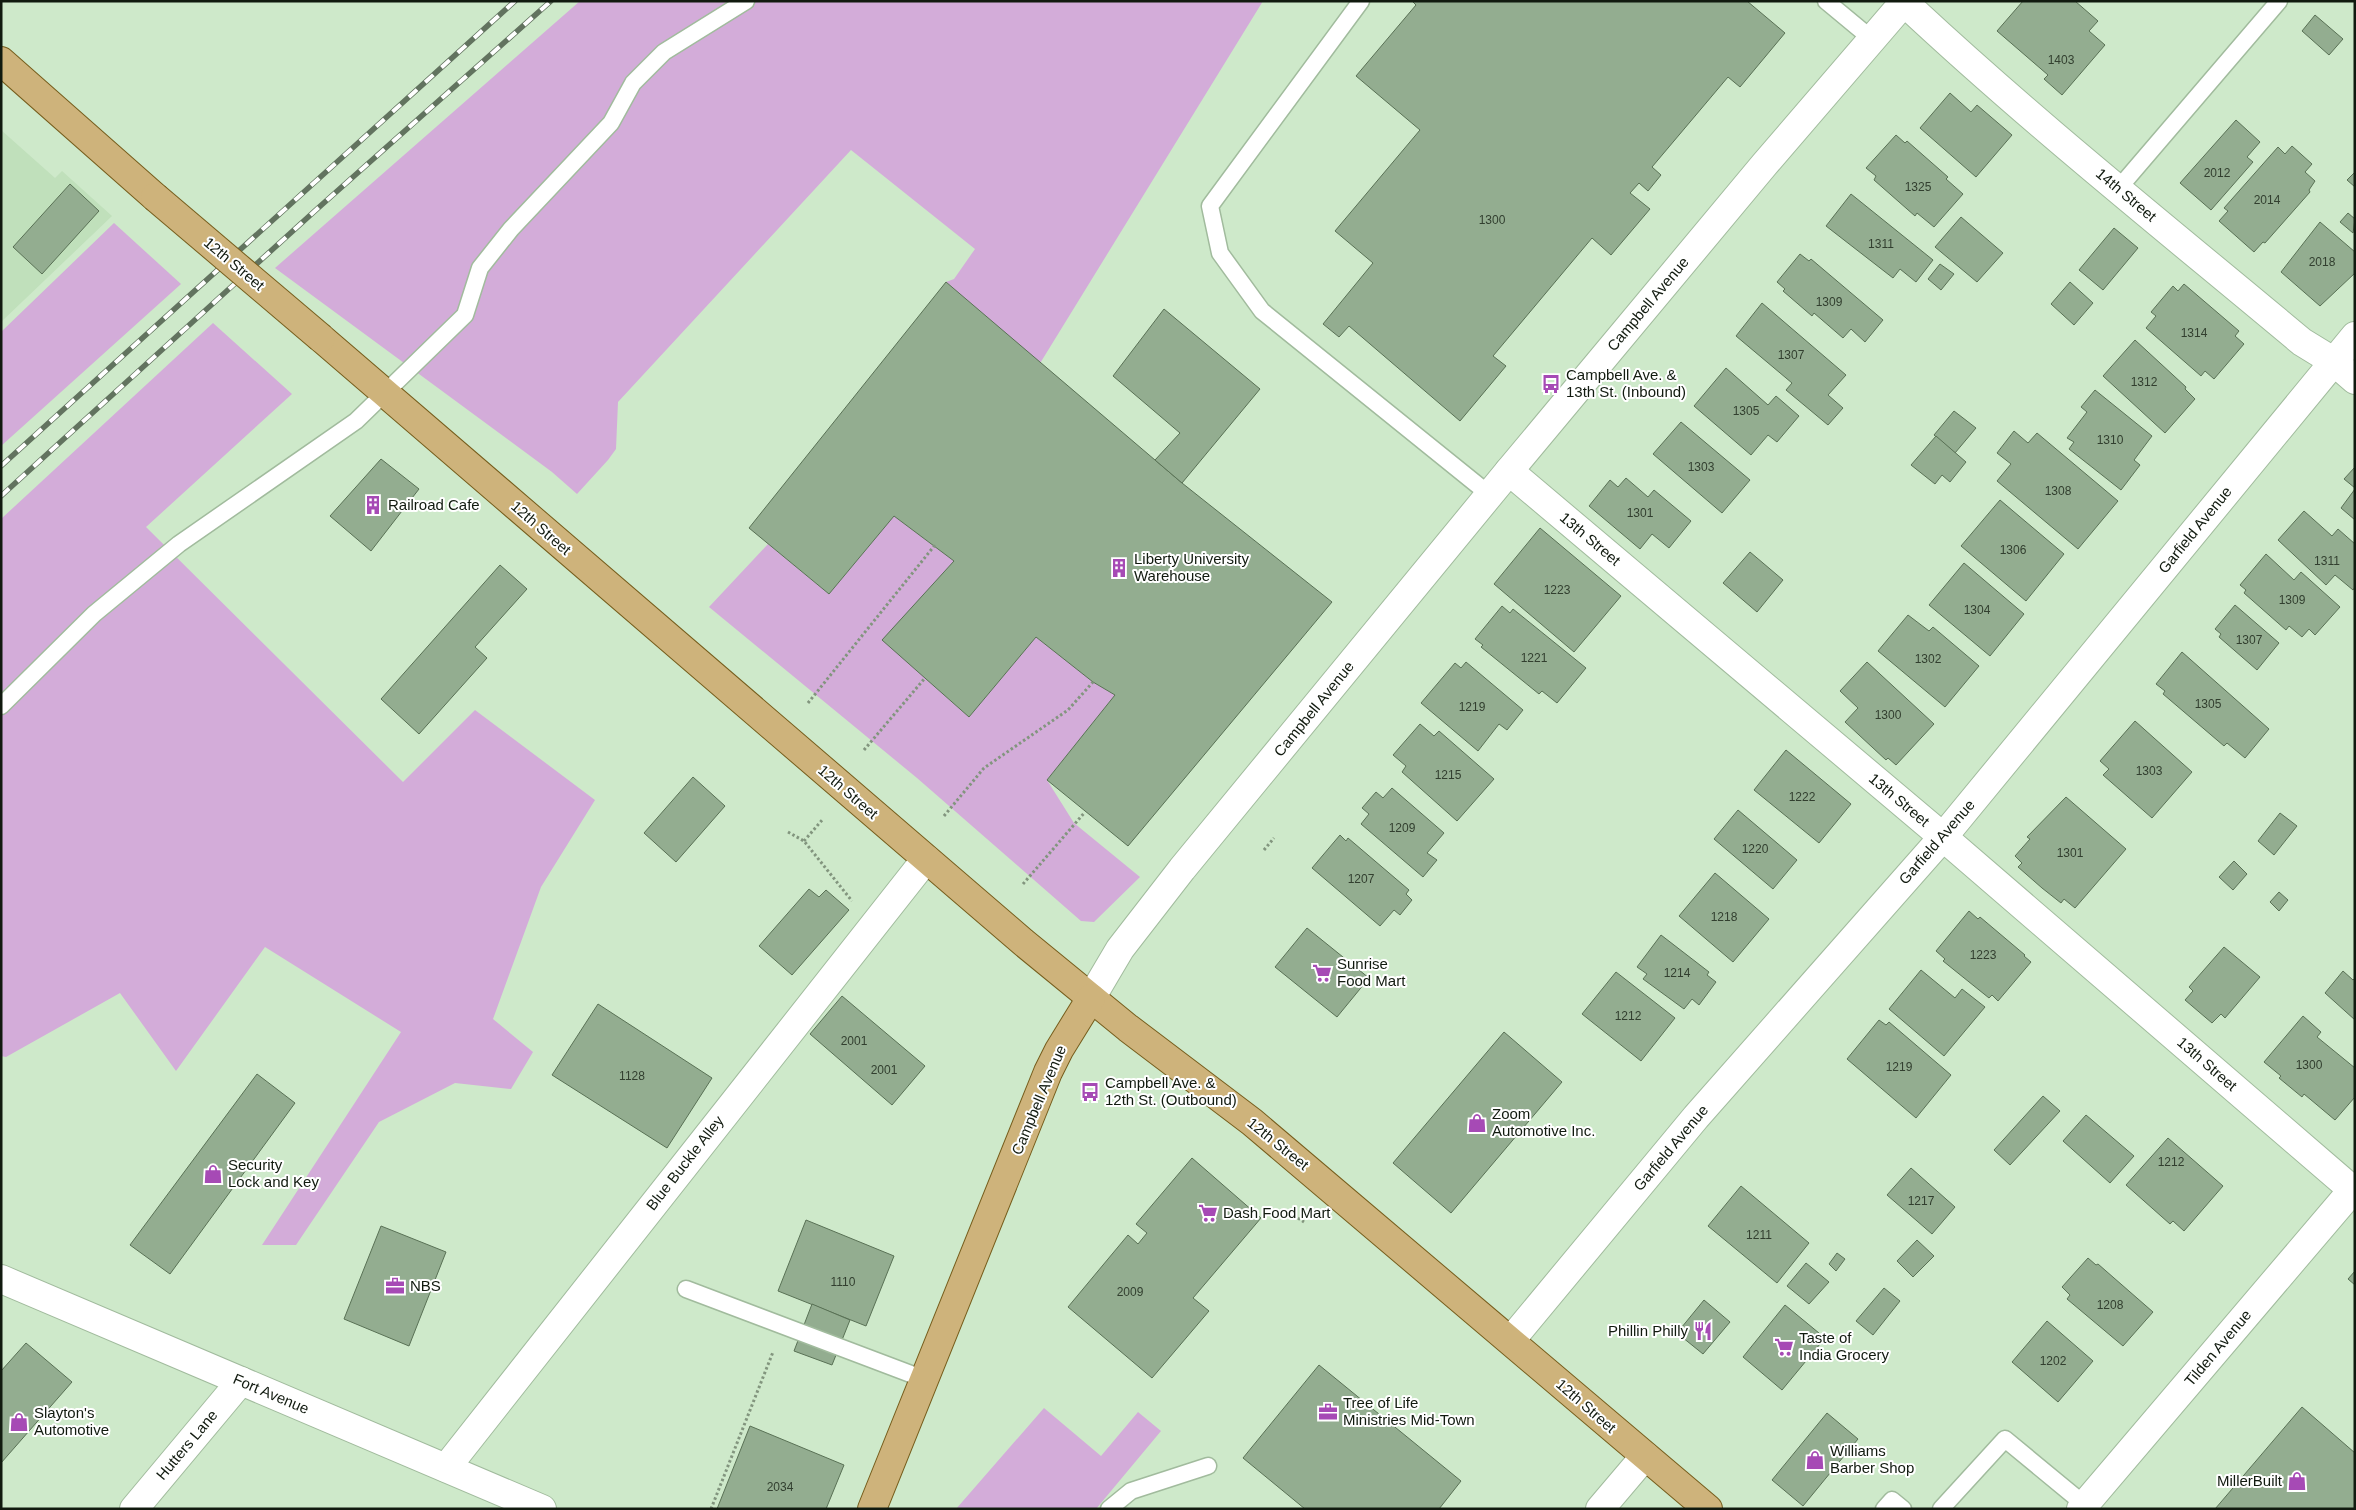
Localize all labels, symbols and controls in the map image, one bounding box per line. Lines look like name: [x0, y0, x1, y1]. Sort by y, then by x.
house number: 1403: [2048, 53, 2075, 67]
street label: 14th Street: [2093, 165, 2161, 225]
house number: 2012: [2204, 166, 2231, 180]
house number: 1325: [1905, 180, 1932, 194]
house number: 2014: [2254, 193, 2281, 207]
house number: 1300: [1479, 213, 1506, 227]
street label: 12th Street: [201, 234, 269, 294]
house number: 1311: [1868, 237, 1894, 251]
street label: Campbell Avenue: [1603, 253, 1692, 354]
house number: 2018: [2309, 255, 2336, 269]
house number: 1309: [1816, 295, 1843, 309]
house number: 1314: [2181, 326, 2208, 340]
house number: 1307: [1778, 348, 1805, 362]
place label: Campbell Ave. & 13th St. (Inbound): [1566, 366, 1686, 400]
bus stop icon: Campbell Ave. & 13th St. (Inbound): [1540, 373, 1562, 395]
house number: 1312: [2131, 375, 2158, 389]
house number: 1305: [1733, 404, 1760, 418]
house number: 1310: [2097, 433, 2124, 447]
house number: 1303: [1688, 460, 1715, 474]
street label: Garfield Avenue: [2155, 483, 2235, 576]
house number: 1308: [2045, 484, 2072, 498]
building icon: Railroad Cafe: [362, 494, 384, 516]
place label: Railroad Cafe: [388, 496, 480, 513]
street label: 12th Street: [508, 497, 575, 559]
house number: 1301: [1627, 506, 1654, 520]
street label: 13th Street: [1557, 509, 1625, 569]
house number: 1306: [2000, 543, 2027, 557]
place label: Liberty University Warehouse: [1134, 550, 1250, 584]
house number: 1311: [2314, 554, 2340, 568]
building icon: Liberty University Warehouse: [1108, 557, 1130, 579]
house number: 1223: [1544, 583, 1571, 597]
house number: 1309: [2279, 593, 2306, 607]
house number: 1304: [1964, 603, 1991, 617]
house number: 1307: [2236, 633, 2263, 647]
house number: 1221: [1521, 651, 1548, 665]
house number: 1302: [1915, 652, 1942, 666]
street label: Campbell Avenue: [1270, 658, 1357, 760]
house number: 1305: [2195, 697, 2222, 711]
house number: 1219: [1459, 700, 1486, 714]
house number: 1300: [1875, 708, 1902, 722]
street label: 12th Street: [815, 761, 882, 823]
house number: 1303: [2136, 764, 2163, 778]
house number: 1215: [1435, 768, 1462, 782]
street label: 13th Street: [1866, 770, 1934, 830]
house number: 1222: [1789, 790, 1816, 804]
street label: Garfield Avenue: [1895, 796, 1978, 887]
house number: 1209: [1389, 821, 1416, 835]
house number: 1220: [1742, 842, 1769, 856]
house number: 1301: [2057, 846, 2084, 860]
house number: 1207: [1348, 872, 1375, 886]
house number: 1218: [1711, 910, 1738, 924]
house number: 1223: [1970, 948, 1997, 962]
place label: Sunrise Food Mart: [1337, 955, 1406, 989]
supermarket icon: Sunrise Food Mart: [1311, 962, 1333, 984]
house number: 1214: [1664, 966, 1691, 980]
house number: 1212: [1615, 1009, 1642, 1023]
street label: 13th Street: [2174, 1033, 2241, 1095]
house number: 2001: [841, 1034, 868, 1048]
street label: Campbell Avenue: [1008, 1042, 1069, 1157]
house number: 1300: [2296, 1058, 2323, 1072]
house number: 1219: [1886, 1060, 1913, 1074]
house number: 2001: [871, 1063, 898, 1077]
house number: 1128: [619, 1069, 645, 1083]
place label: Campbell Ave. & 12th St. (Outbound): [1105, 1074, 1237, 1108]
bus stop icon: Campbell Ave. & 12th St. (Outbound): [1079, 1081, 1101, 1103]
street label: Garfield Avenue: [1630, 1101, 1711, 1194]
place label: Zoom Automotive Inc.: [1492, 1105, 1595, 1139]
street label: Blue Buckle Alley: [642, 1112, 727, 1213]
shop icon: Zoom Automotive Inc.: [1466, 1112, 1488, 1134]
street label: 12th Street: [1244, 1114, 1313, 1174]
house number: 1212: [2158, 1155, 2185, 1169]
place label: Security Lock and Key: [228, 1156, 319, 1190]
shop icon: Security Lock and Key: [202, 1163, 224, 1185]
house number: 1217: [1908, 1194, 1935, 1208]
supermarket icon: Dash Food Mart: [1197, 1202, 1219, 1224]
place label: Dash Food Mart: [1223, 1204, 1331, 1221]
house number: 1211: [1746, 1228, 1772, 1242]
office icon: NBS: [384, 1275, 406, 1297]
house number: 1110: [831, 1275, 856, 1289]
place label: NBS: [410, 1277, 441, 1294]
house number: 2009: [1117, 1285, 1144, 1299]
house number: 1208: [2097, 1298, 2124, 1312]
street label: Tilden Avenue: [2181, 1306, 2254, 1389]
restaurant icon: Phillin Philly: [1692, 1320, 1714, 1342]
place label: Phillin Philly: [1608, 1322, 1688, 1339]
place label: Taste of India Grocery: [1799, 1329, 1890, 1363]
supermarket icon: Taste of India Grocery: [1773, 1336, 1795, 1358]
house number: 1202: [2040, 1354, 2067, 1368]
street label: Fort Avenue: [231, 1370, 312, 1417]
street label: 12th Street: [1553, 1375, 1620, 1437]
place label: Tree of Life Ministries Mid-Town: [1343, 1394, 1475, 1428]
office icon: Tree of Life Ministries Mid-Town: [1317, 1401, 1339, 1423]
place label: Slayton's Automotive: [34, 1404, 109, 1438]
street label: Hutters Lane: [153, 1406, 221, 1483]
shop icon: Slayton's Automotive: [8, 1411, 30, 1433]
place label: Williams Barber Shop: [1830, 1442, 1914, 1476]
shop icon: Williams Barber Shop: [1804, 1449, 1826, 1471]
shop icon: MillerBuilt: [2286, 1470, 2308, 1492]
place label: MillerBuilt: [2217, 1472, 2283, 1489]
house number: 2034: [767, 1480, 794, 1494]

